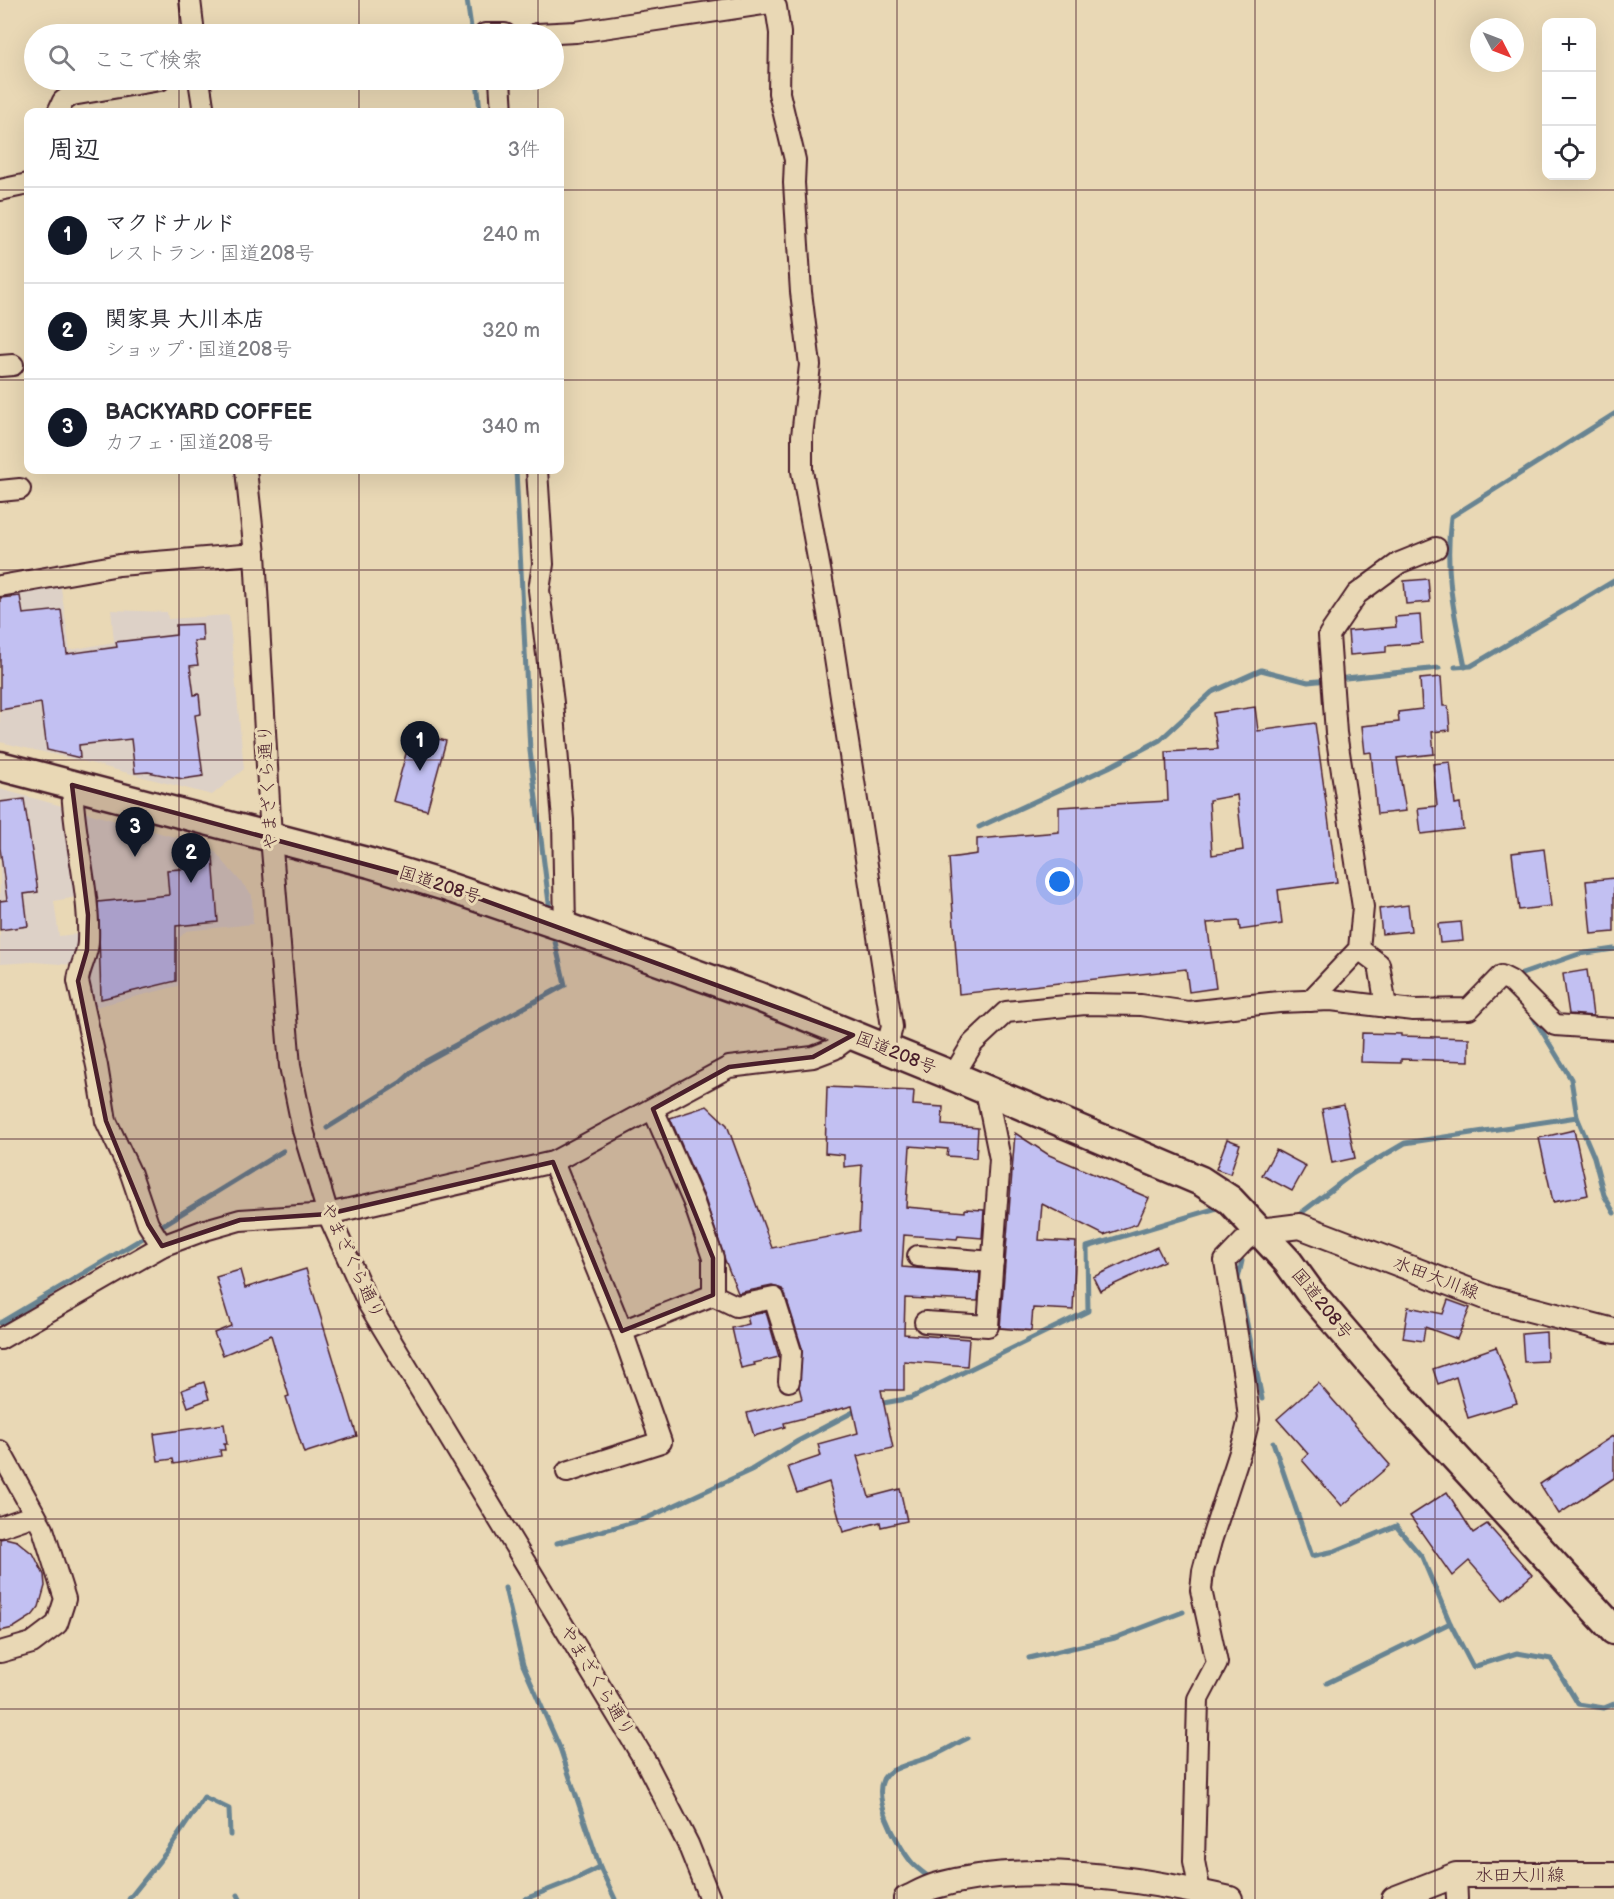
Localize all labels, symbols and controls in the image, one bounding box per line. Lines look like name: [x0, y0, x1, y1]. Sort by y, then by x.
north arrow: [1470, 18, 1524, 72]
map controls: [1542, 18, 1596, 180]
button: +: [1542, 18, 1596, 72]
search box: [24, 24, 564, 90]
icon: search: [45, 41, 78, 74]
text: ここで検索: [93, 47, 203, 74]
button: −: [1542, 72, 1596, 126]
button: locate: [1542, 126, 1596, 180]
text: 周辺: [48, 135, 100, 166]
text: 3件: [508, 138, 540, 162]
text: マクドナルド: [105, 210, 236, 237]
text: 1: [63, 223, 72, 247]
text: 240 m: [483, 223, 540, 247]
text: レストラン · 国道208号: [105, 242, 315, 266]
text: 関家具 大川本店: [105, 306, 265, 333]
text: 2: [62, 319, 73, 343]
text: 320 m: [482, 319, 540, 343]
text: ショップ · 国道208号: [105, 338, 292, 362]
text: BACKYARD COFFEE: [105, 399, 312, 426]
text: 3: [62, 415, 73, 439]
text: 340 m: [482, 415, 540, 439]
text: カフェ · 国道208号: [105, 431, 273, 455]
pin: 1: [400, 722, 440, 771]
street label: やまざくら通り: [254, 724, 282, 850]
pin: 3: [116, 808, 154, 857]
pin: 2: [172, 834, 210, 883]
street label: 国道208号: [396, 862, 484, 908]
your location: [1045, 867, 1074, 896]
street label: 国道208号: [852, 1027, 940, 1079]
street label: やまざくら通り: [316, 1199, 388, 1323]
street label: 水田大川線: [1390, 1252, 1482, 1304]
street label: 国道208号: [1287, 1264, 1357, 1344]
street label: やまざくら通り: [556, 1622, 638, 1740]
street label: 水田大川線: [1475, 1865, 1565, 1886]

